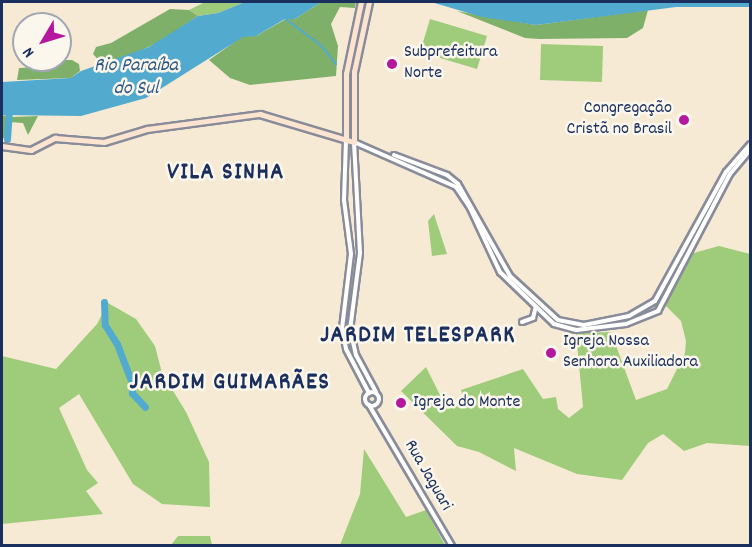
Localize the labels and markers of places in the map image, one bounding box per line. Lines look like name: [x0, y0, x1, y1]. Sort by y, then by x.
place label: Subprefeitura Norte: [404, 43, 497, 86]
marker: Subprefeitura Norte: [385, 57, 399, 71]
place label: Congregação Cristã no Brasil: [567, 99, 672, 142]
marker: Congregação Cristã no Brasil: [677, 113, 691, 127]
place label: Igreja Nossa Senhora Auxiliadora: [563, 332, 698, 374]
marker: Igreja Nossa Senhora Auxiliadora: [544, 346, 558, 360]
place label: Igreja do Monte: [413, 392, 520, 414]
marker: Igreja do Monte: [394, 396, 408, 410]

